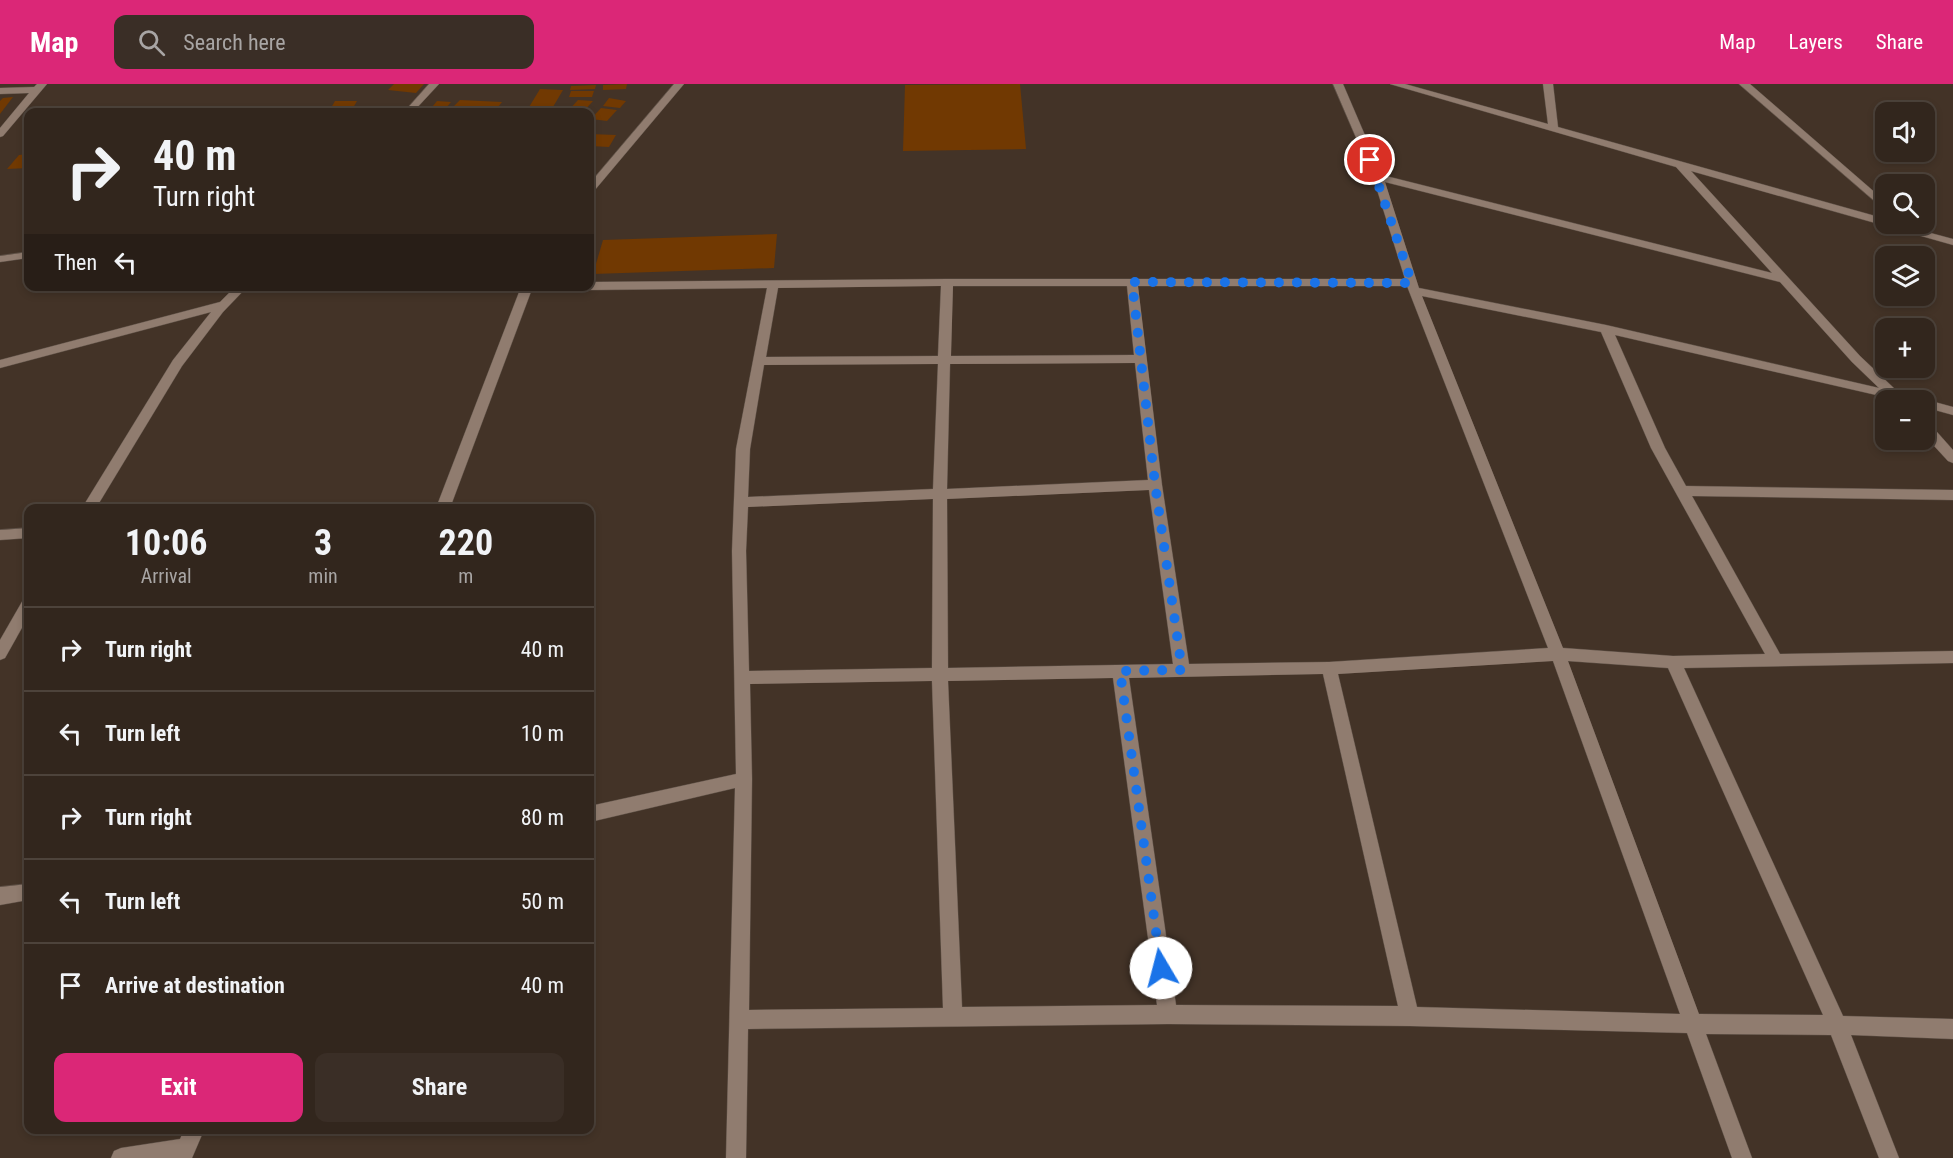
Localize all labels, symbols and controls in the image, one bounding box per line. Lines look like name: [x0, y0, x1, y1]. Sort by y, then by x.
search box: [114, 15, 534, 69]
text: Map: [30, 26, 78, 59]
icon: search: [135, 26, 168, 59]
text: Search here: [183, 30, 286, 55]
text: Map: [1719, 30, 1756, 54]
text: Layers: [1789, 30, 1843, 54]
text: Share: [1876, 30, 1923, 54]
map controls: [1875, 102, 1935, 450]
button: sound: [1875, 102, 1935, 162]
text: 40 m: [153, 131, 236, 180]
icon: right: [54, 132, 132, 210]
pin: [1344, 134, 1395, 185]
icon: arrive: [1353, 143, 1386, 176]
button: search: [1875, 174, 1935, 234]
text: Turn right: [153, 181, 255, 213]
icon: left: [109, 246, 142, 279]
button: layers: [1875, 246, 1935, 306]
text: Then: [54, 250, 97, 275]
button: +: [1875, 318, 1935, 378]
button: −: [1875, 390, 1935, 450]
text: 10:06: [125, 522, 207, 564]
text: 3: [314, 522, 332, 564]
text: 220: [439, 522, 493, 564]
text: Arrival: [141, 564, 192, 588]
text: min: [308, 564, 338, 588]
text: m: [458, 564, 473, 588]
icon: right: [54, 633, 87, 666]
text: Turn right: [105, 637, 192, 662]
text: 40 m: [521, 637, 564, 662]
icon: left: [54, 717, 87, 750]
text: Turn left: [105, 721, 180, 746]
text: 10 m: [521, 721, 564, 746]
icon: right: [54, 801, 87, 834]
text: Turn right: [105, 805, 192, 830]
text: 80 m: [521, 805, 564, 830]
icon: left: [54, 885, 87, 918]
text: Turn left: [105, 889, 180, 914]
text: 50 m: [521, 889, 564, 914]
position arrow: [1129, 936, 1193, 1000]
icon: arrive: [54, 969, 87, 1002]
text: Arrive at destination: [105, 973, 285, 998]
text: 40 m: [521, 973, 564, 998]
button: Exit: [54, 1053, 303, 1122]
button: Share: [315, 1053, 564, 1122]

